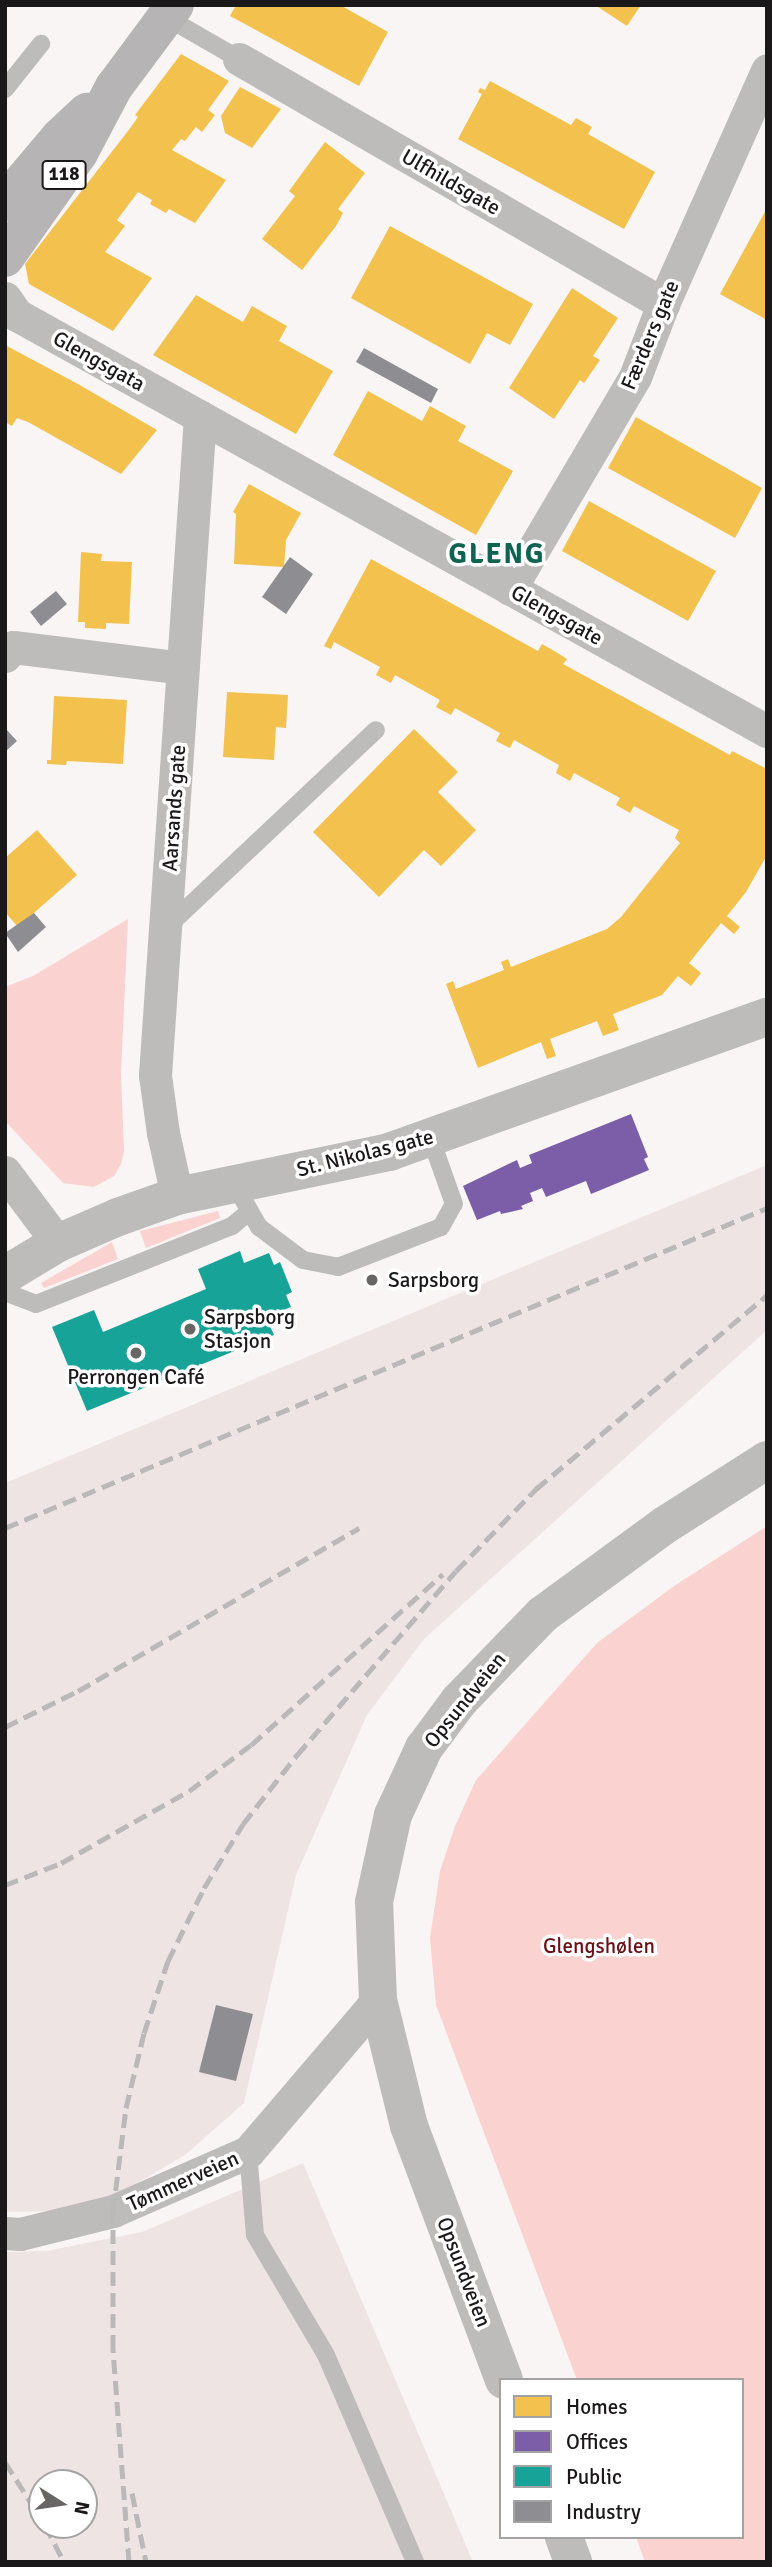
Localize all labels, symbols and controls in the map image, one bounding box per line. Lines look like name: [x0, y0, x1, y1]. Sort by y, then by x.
street label: Ulfhildsgate: [397, 144, 505, 220]
road number: 118: [41, 160, 87, 190]
street label: Færders gate: [616, 276, 684, 394]
street label: Glengsgata: [49, 325, 149, 397]
district label: GLENG: [449, 537, 545, 571]
street label: Glengsgate: [507, 580, 607, 650]
street label: Aarsands gate: [157, 744, 191, 872]
street label: St. Nikolas gate: [294, 1124, 436, 1182]
place label: Sarpsborg: [388, 1267, 479, 1293]
marker: Sarpsborg: [362, 1270, 382, 1290]
place label: Sarpsborg Stasjon: [204, 1304, 295, 1354]
marker: Sarpsborg Stasjon: [182, 1321, 198, 1337]
marker: Perrongen Café: [128, 1345, 144, 1361]
place label: Perrongen Café: [67, 1364, 205, 1390]
street label: Opsundveien: [419, 1647, 511, 1753]
park label: Glengshølen: [543, 1933, 655, 1959]
street label: Tømmerveien: [123, 2145, 243, 2217]
street label: Opsundveien: [432, 2214, 496, 2330]
legend: [499, 2378, 744, 2539]
text: Homes: [566, 2394, 628, 2420]
text: Offices: [566, 2429, 628, 2455]
text: Public: [566, 2464, 622, 2490]
north arrow: [28, 2469, 98, 2539]
text: N: [68, 2499, 95, 2517]
text: Industry: [566, 2499, 641, 2525]

